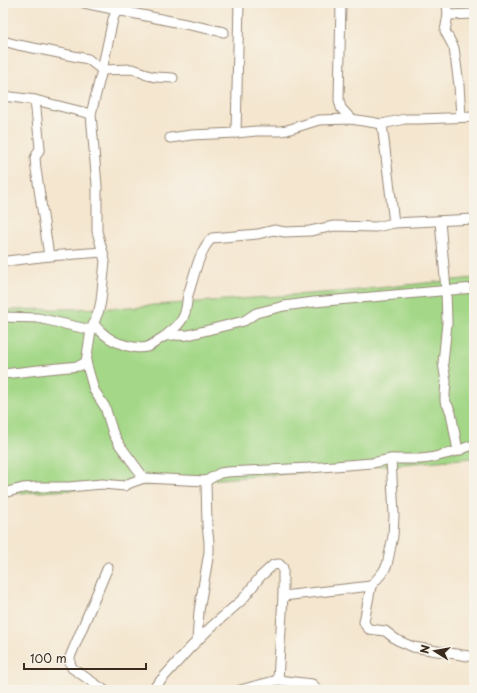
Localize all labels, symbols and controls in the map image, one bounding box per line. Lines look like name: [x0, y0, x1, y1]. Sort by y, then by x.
north arrow: [415, 631, 455, 671]
text: N: [416, 643, 434, 655]
scale bar: [24, 645, 146, 671]
text: 100 m: [30, 649, 67, 667]

